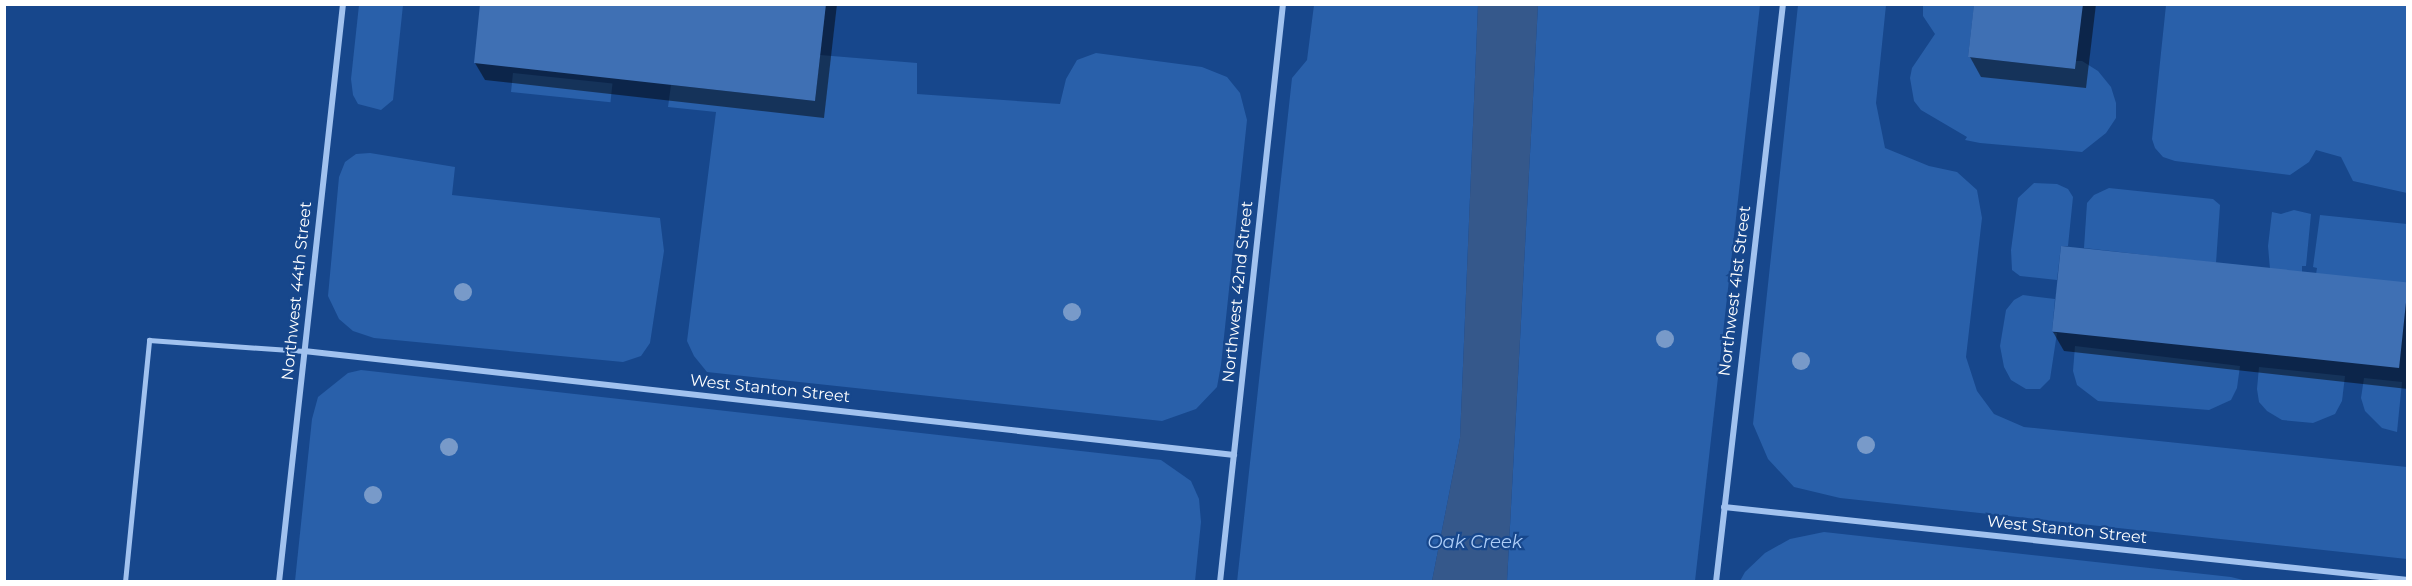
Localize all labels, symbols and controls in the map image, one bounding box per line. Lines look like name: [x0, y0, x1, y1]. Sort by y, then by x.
street label: Northwest 42nd Street: [1219, 200, 1257, 384]
street label: Northwest 44th Street: [278, 201, 316, 381]
street label: Northwest 41st Street: [1715, 205, 1755, 377]
street label: West Stanton Street: [689, 371, 851, 407]
street label: West Stanton Street: [1986, 512, 2148, 548]
water label: Oak Creek: [1427, 531, 1523, 553]

